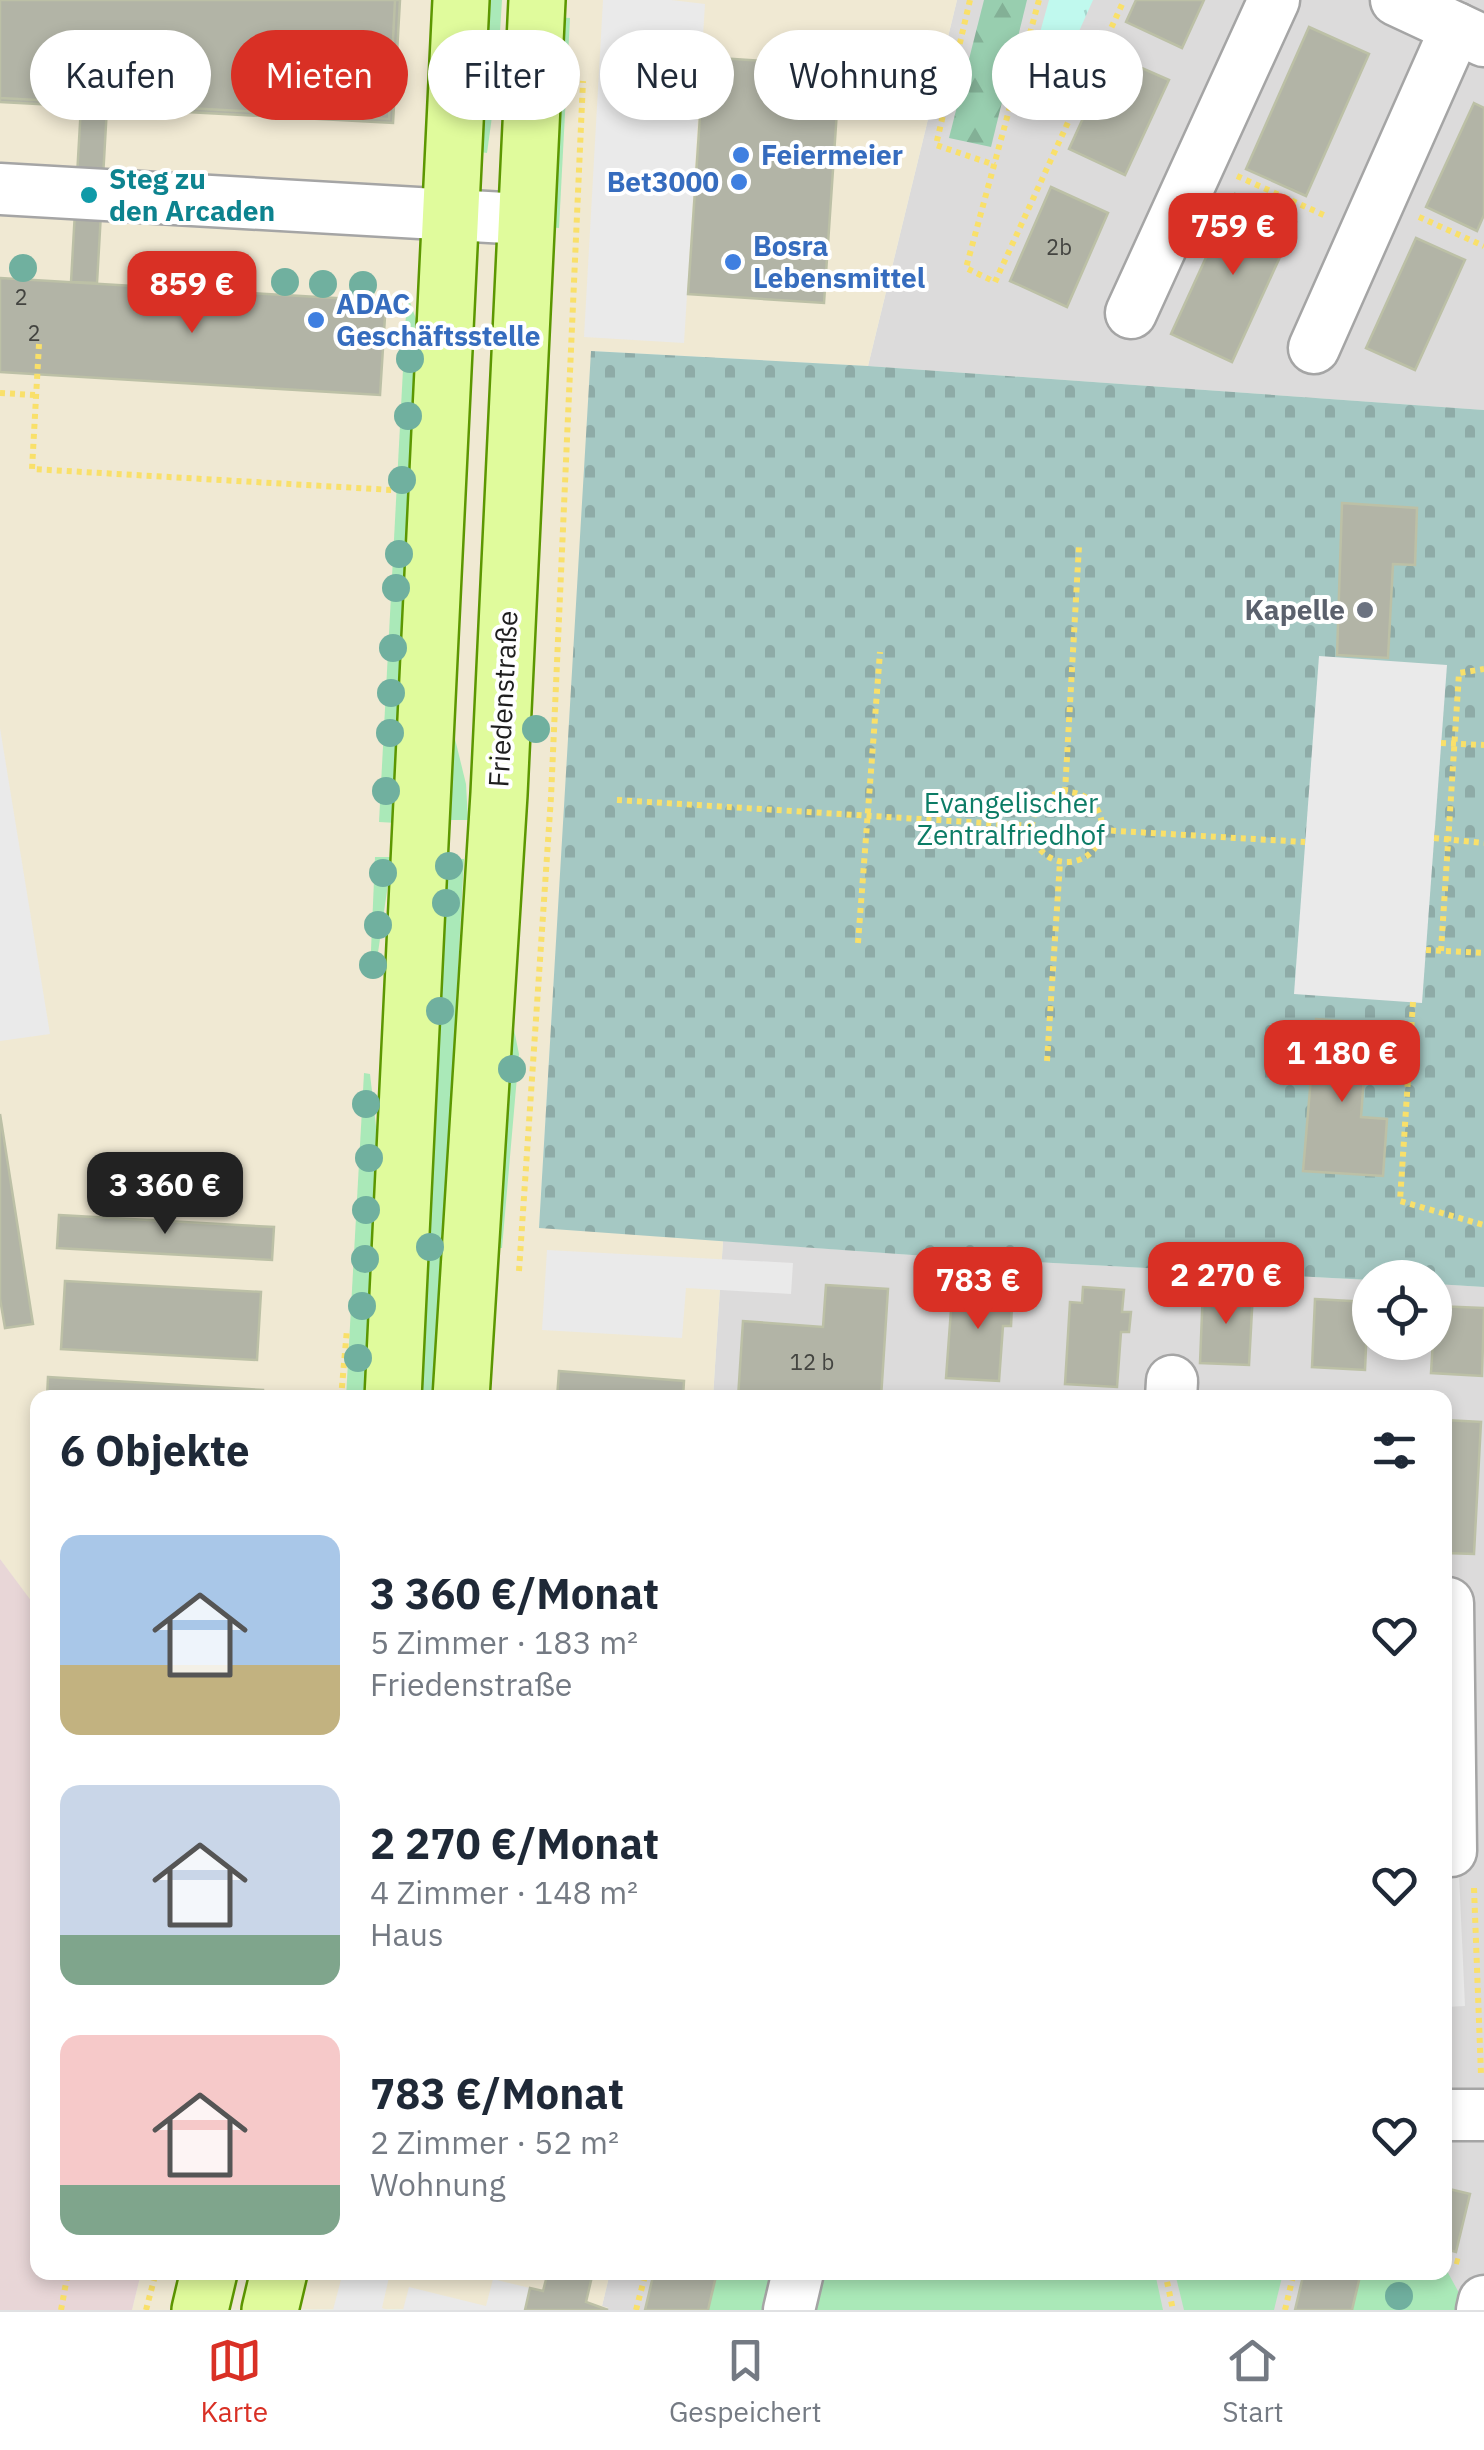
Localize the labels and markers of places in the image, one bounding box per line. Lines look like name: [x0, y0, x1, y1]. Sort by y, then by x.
place label: Feiermeier: [761, 136, 903, 173]
marker: Feiermeier: [730, 144, 752, 166]
place label: Steg zu den Arcaden: [109, 160, 275, 229]
place label: Bet3000: [607, 163, 719, 200]
marker: Bet3000: [728, 171, 750, 193]
marker: Steg zu den Arcaden: [78, 184, 100, 206]
pin: 759 €: [1163, 193, 1303, 278]
place label: Bosra Lebensmittel: [753, 227, 925, 296]
pin: 859 €: [122, 251, 262, 336]
marker: Bosra Lebensmittel: [722, 251, 744, 273]
place label: ADAC Geschäftsstelle: [336, 285, 541, 354]
marker: ADAC Geschäftsstelle: [305, 309, 327, 331]
place label: Kapelle: [1245, 591, 1345, 628]
marker: Kapelle: [1354, 599, 1376, 621]
pin: 1 180 €: [1250, 1020, 1434, 1105]
pin: 3 360 €: [73, 1152, 257, 1237]
pin: 2 270 €: [1134, 1242, 1318, 1327]
pin: 783 €: [908, 1247, 1048, 1332]

